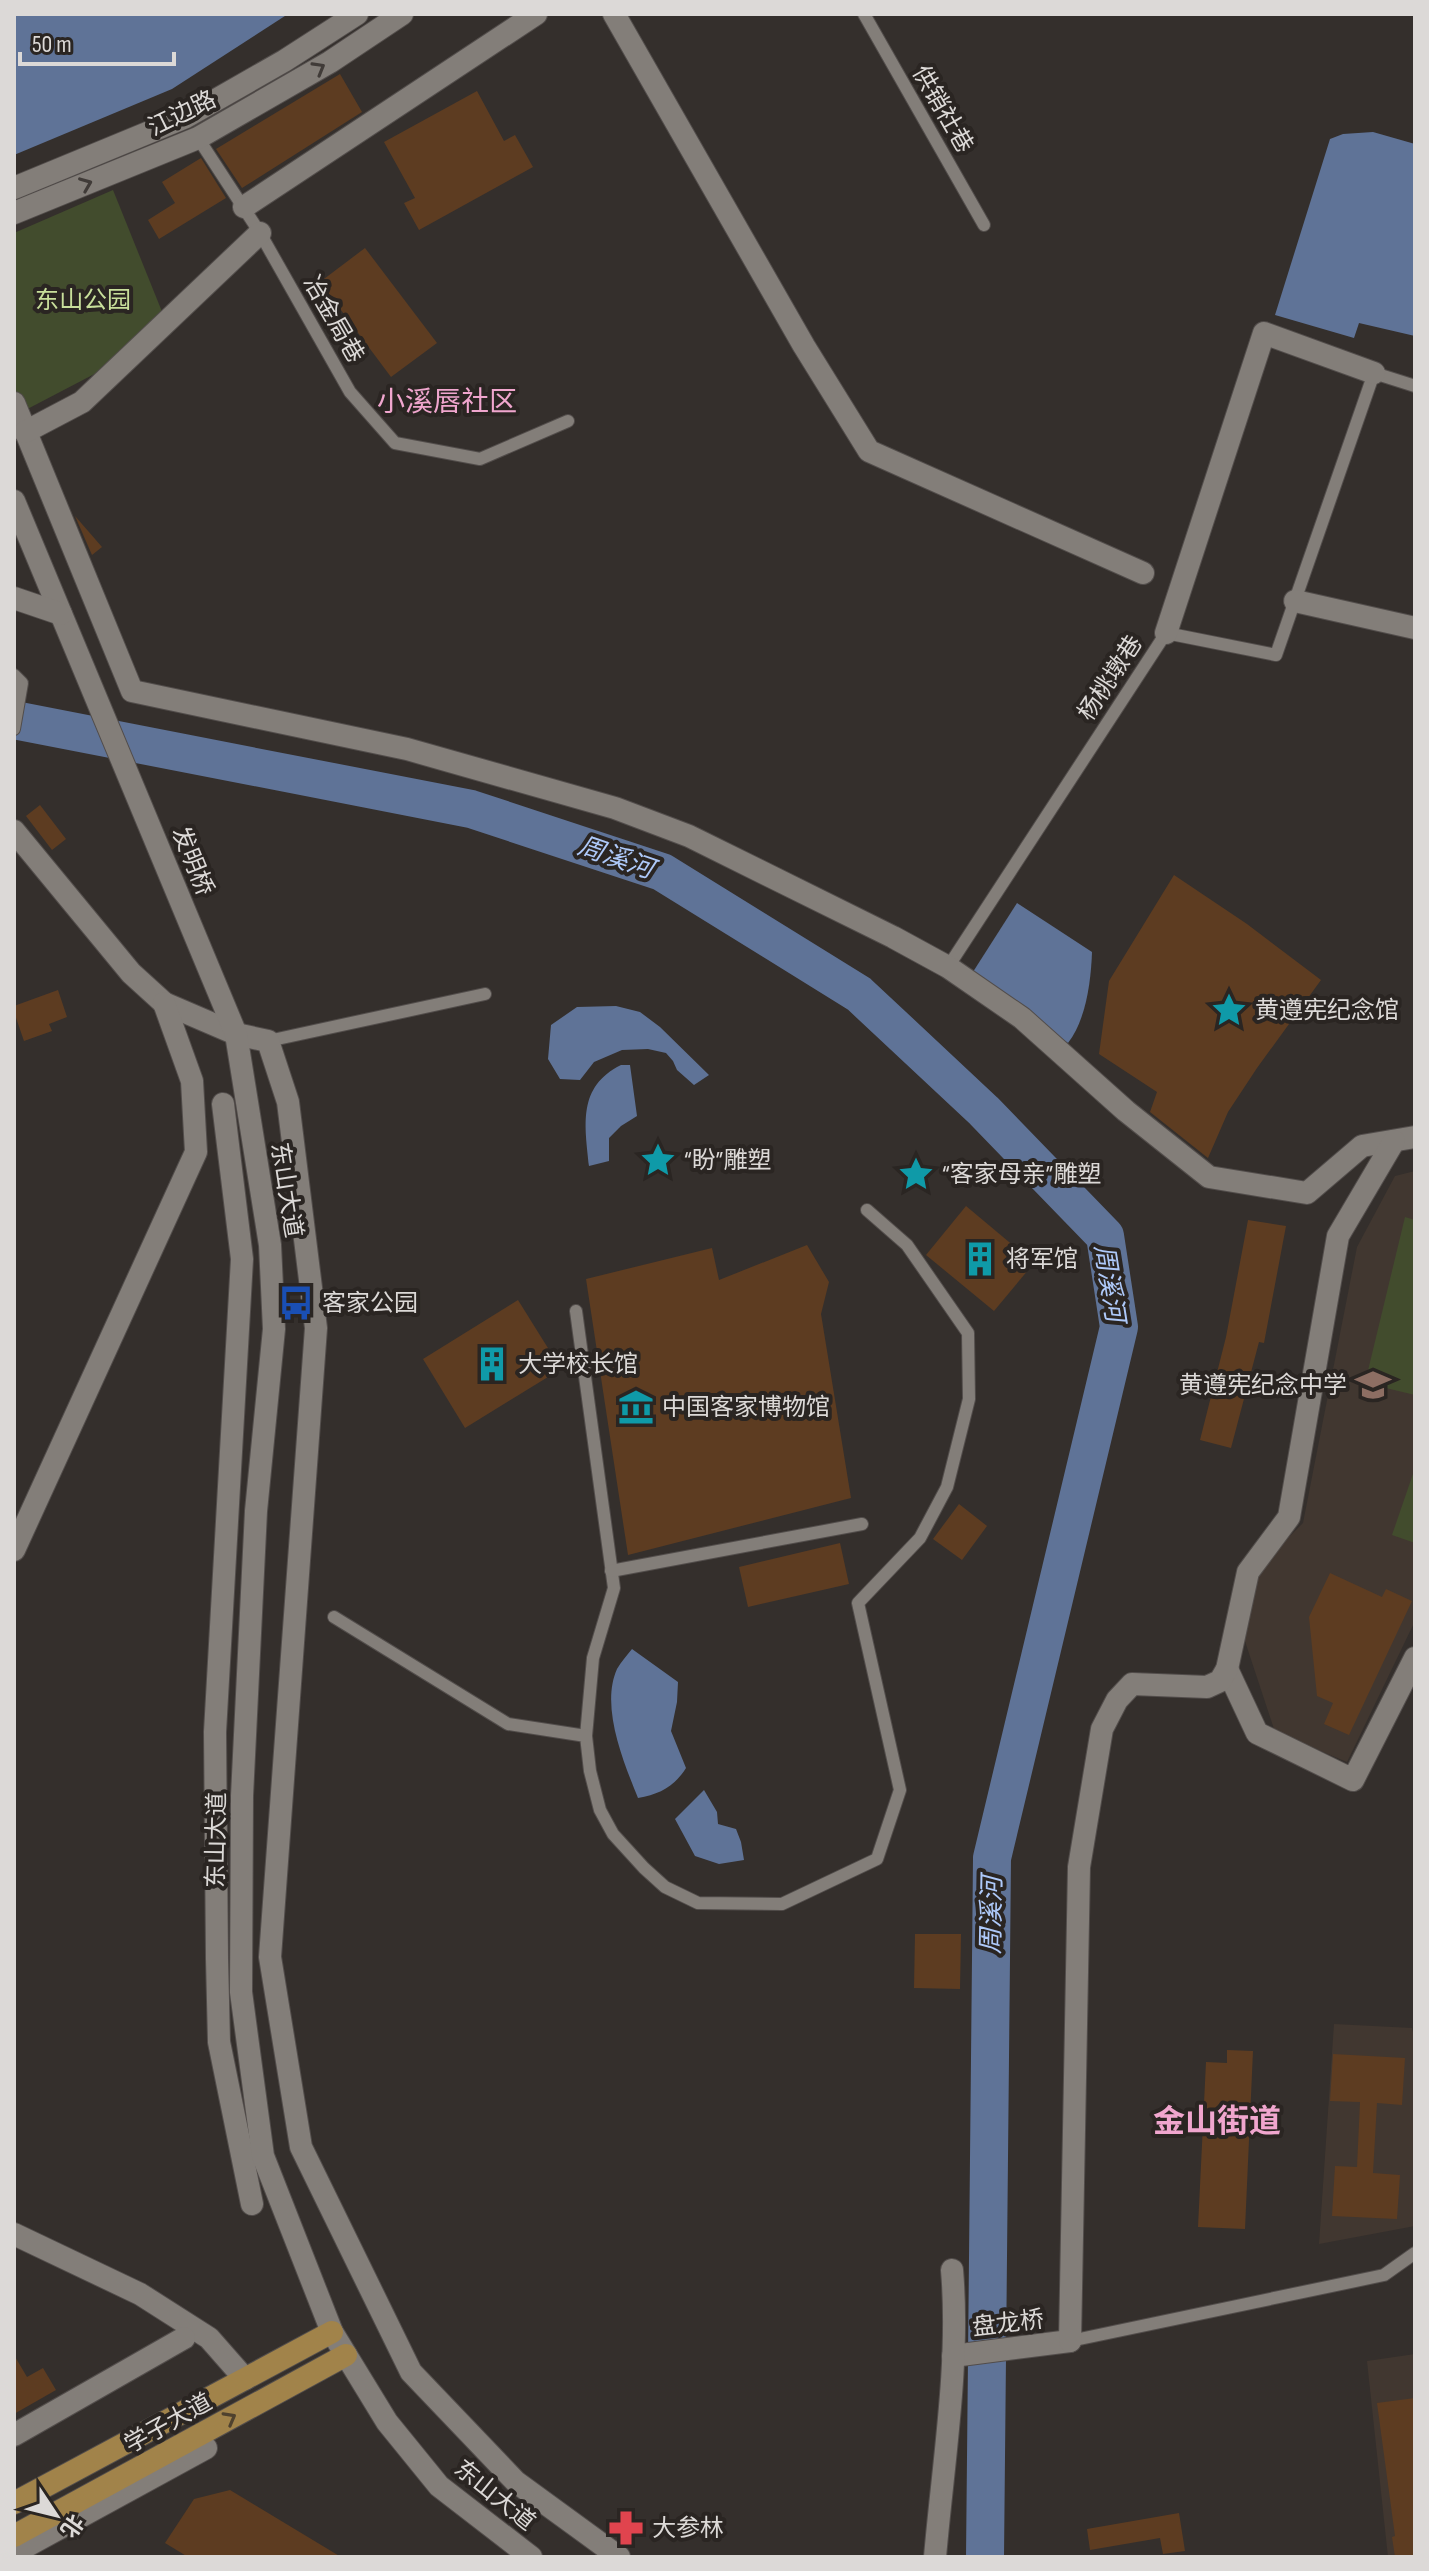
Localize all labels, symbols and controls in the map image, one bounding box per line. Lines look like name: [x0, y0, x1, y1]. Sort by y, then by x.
scale bar: [20, 16, 174, 66]
text: 50 m: [32, 30, 72, 59]
street label: 供销社巷: [906, 60, 979, 158]
one-way arrow: [310, 62, 324, 78]
street label: 江边路: [144, 85, 221, 142]
one-way arrow: [78, 177, 92, 193]
street label: 冶金局巷: [297, 270, 370, 368]
park label: 东山公园: [35, 286, 131, 315]
district label: 小溪唇社区: [377, 386, 517, 419]
street label: 杨桃墩巷: [1072, 630, 1149, 726]
street label: 发明桥: [166, 822, 219, 900]
water label: 周溪河: [574, 831, 662, 887]
place icon: 黄遵宪纪念馆: [1210, 991, 1248, 1029]
place label: 黄遵宪纪念馆: [1255, 996, 1399, 1025]
street label: 东山大道: [265, 1140, 308, 1240]
place icon: “盼”雕塑: [639, 1141, 677, 1179]
place label: “盼”雕塑: [684, 1146, 772, 1175]
place icon: “客家母亲”雕塑: [897, 1155, 935, 1193]
place label: “客家母亲”雕塑: [942, 1160, 1102, 1189]
building icon: 将军馆: [961, 1240, 999, 1278]
water label: 周溪河: [1087, 1242, 1131, 1329]
place label: 将军馆: [1006, 1245, 1078, 1274]
bus stop icon: 客家公园: [277, 1284, 315, 1322]
place label: 客家公园: [322, 1289, 418, 1318]
building icon: 大学校长馆: [473, 1345, 511, 1383]
place label: 大学校长馆: [518, 1350, 638, 1379]
school or university icon: 黄遵宪纪念中学: [1354, 1366, 1392, 1404]
place label: 黄遵宪纪念中学: [1179, 1371, 1347, 1400]
museum icon: 中国客家博物馆: [617, 1388, 655, 1426]
place label: 中国客家博物馆: [662, 1393, 830, 1422]
street label: 东山大道: [201, 1792, 232, 1888]
water label: 周溪河: [976, 1871, 1009, 1954]
district label: 金山街道: [1153, 2103, 1281, 2142]
street label: 盘龙桥: [971, 2305, 1046, 2342]
street label: 学子大道: [119, 2387, 217, 2459]
one-way arrow: [222, 2413, 236, 2428]
street label: 东山大道: [448, 2454, 541, 2537]
north arrow: [16, 2475, 96, 2555]
text: 北: [54, 2509, 89, 2542]
pharmacy icon: 大参林: [607, 2509, 645, 2547]
place label: 大参林: [652, 2514, 724, 2543]

